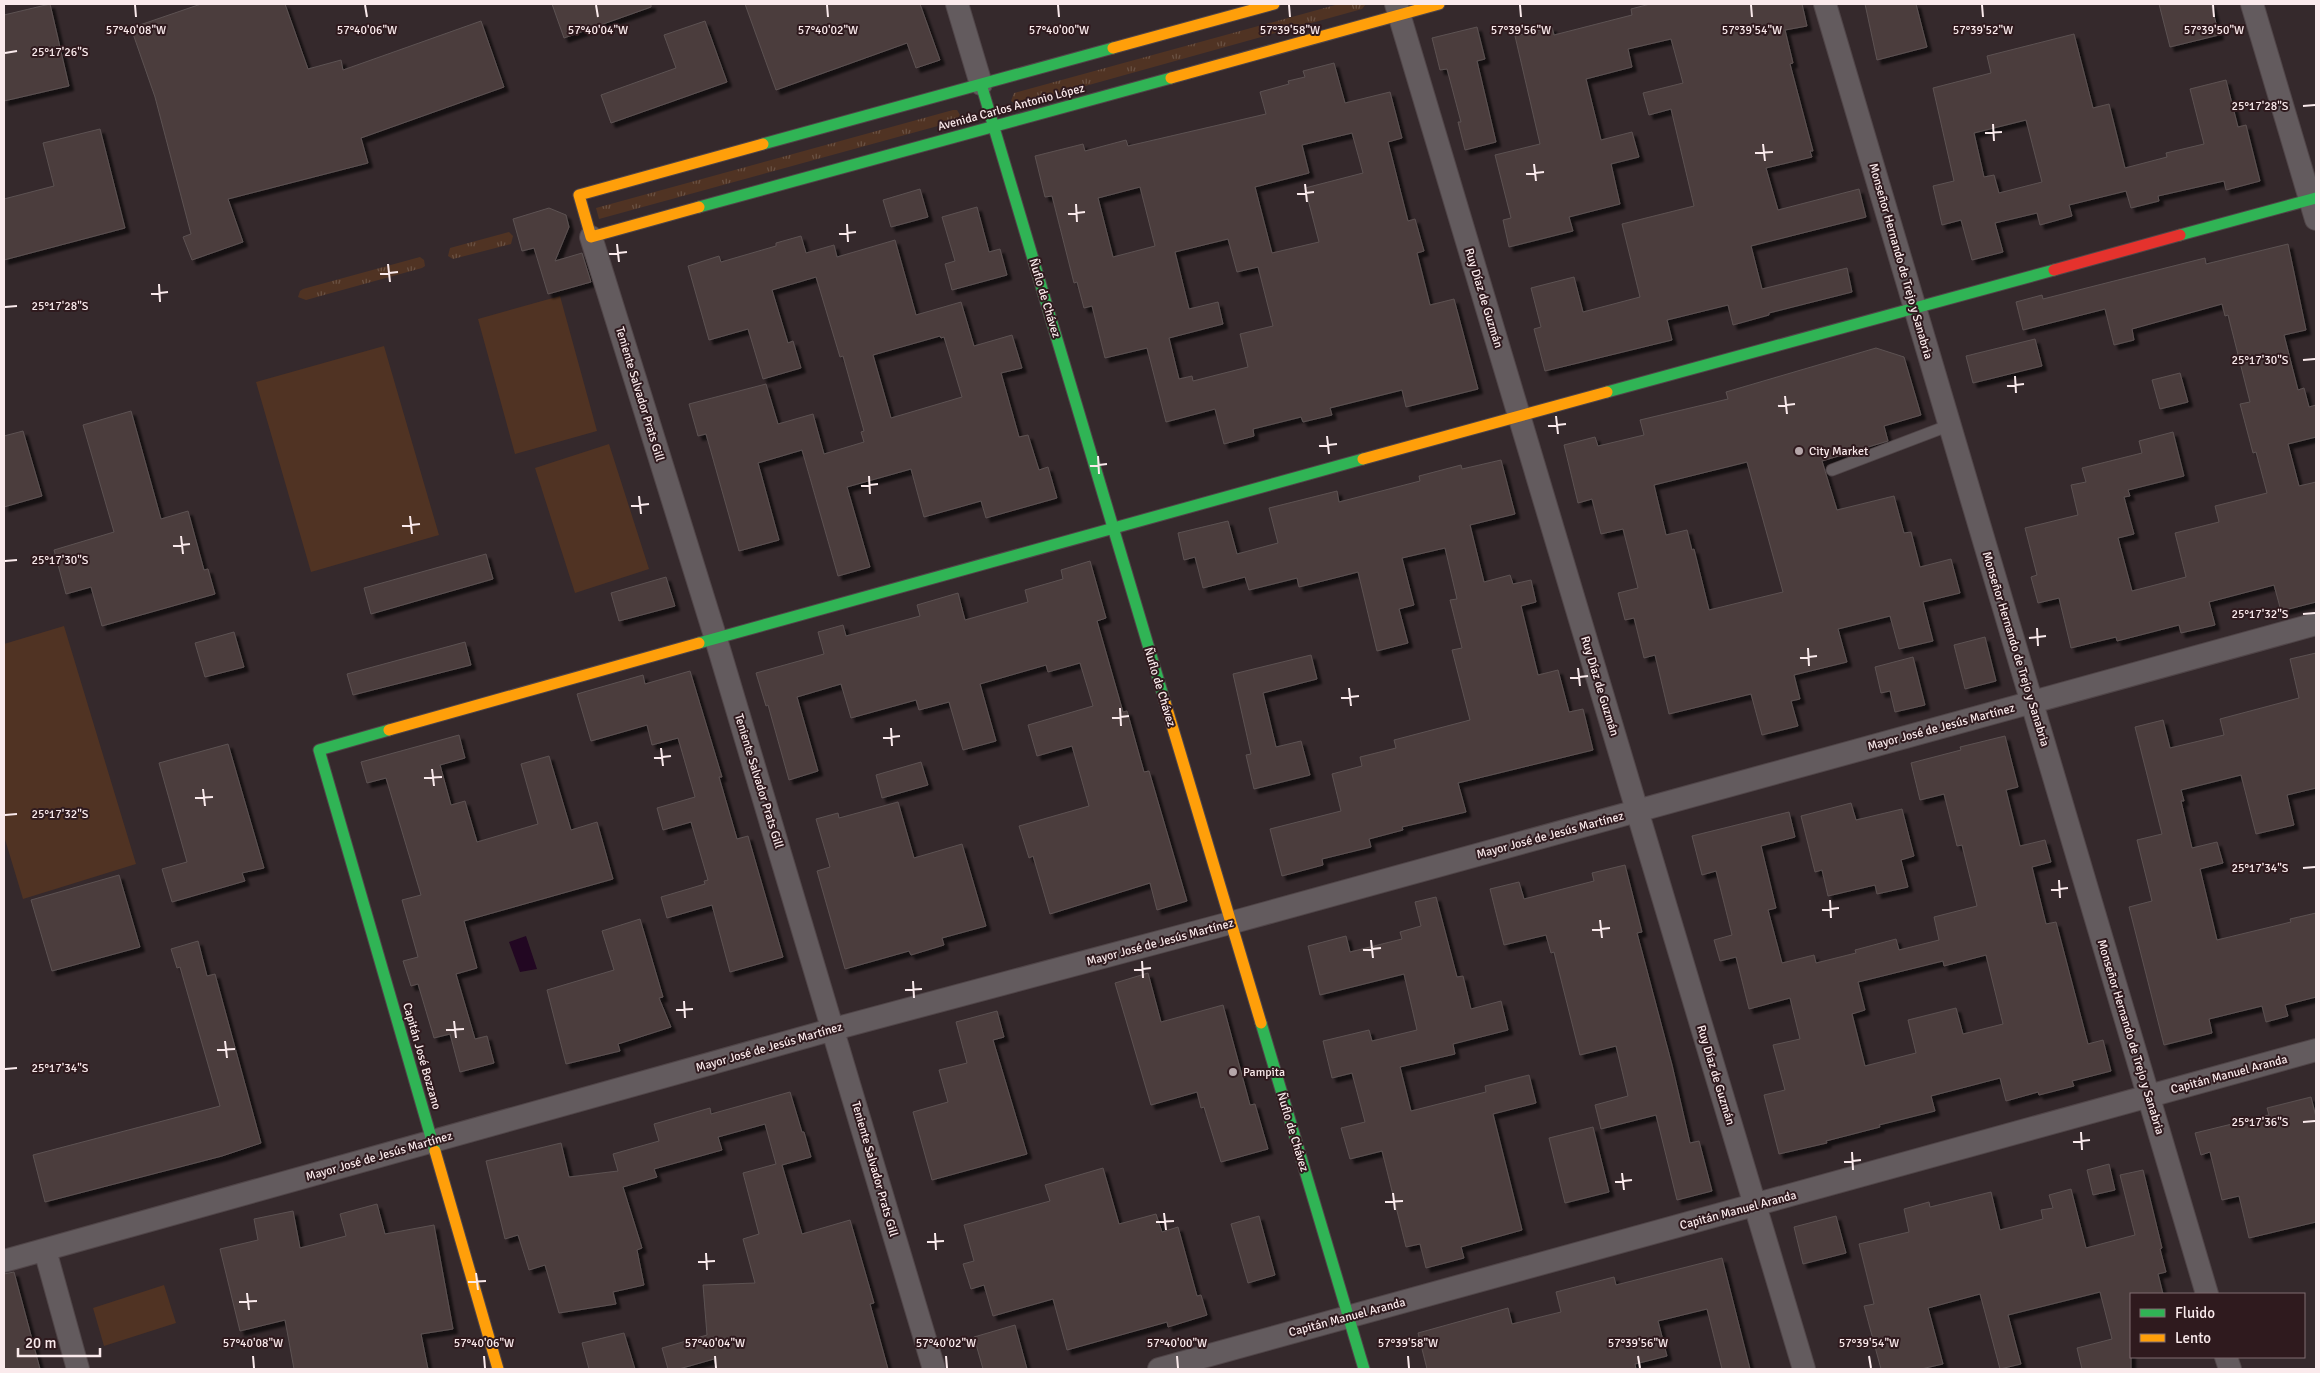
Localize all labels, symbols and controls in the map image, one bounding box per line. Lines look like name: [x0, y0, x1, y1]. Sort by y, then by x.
text: 57°40'08"W: [106, 23, 166, 38]
text: 57°40'06"W: [337, 23, 397, 38]
text: 57°40'04"W: [568, 23, 628, 38]
text: 57°40'02"W: [798, 23, 858, 38]
text: 57°40'00"W: [1029, 23, 1089, 38]
text: 57°39'58"W: [1260, 23, 1320, 38]
text: 57°39'56"W: [1491, 23, 1551, 38]
text: 57°39'54"W: [1722, 23, 1782, 38]
text: 57°39'52"W: [1953, 23, 2013, 38]
text: 57°39'50"W: [2184, 23, 2244, 38]
text: 25°17'26"S: [31, 45, 89, 60]
street label: Avenida Carlos Antonio López: [936, 81, 1086, 134]
text: 25°17'28"S: [2231, 99, 2289, 114]
street label: Monseñor Hernando de Trejo y Sanabria: [1865, 161, 1936, 361]
street label: Ruy Díaz de Guzmán: [1461, 246, 1506, 350]
street label: Ñuflo de Chávez: [1025, 257, 1064, 340]
text: 25°17'28"S: [31, 299, 89, 314]
street label: Teniente Salvador Prats Gill: [612, 325, 667, 464]
text: 25°17'30"S: [2231, 353, 2289, 368]
place label: City Market: [1809, 444, 1868, 459]
marker: City Market: [1793, 445, 1805, 457]
street label: Monseñor Hernando de Trejo y Sanabria: [1979, 550, 2052, 748]
text: 25°17'30"S: [31, 553, 89, 568]
text: 25°17'32"S: [2231, 607, 2289, 622]
street label: Ruy Díaz de Guzmán: [1577, 634, 1622, 738]
street label: Ñuflo de Chávez: [1140, 646, 1179, 729]
street label: Mayor José de Jesús Martínez: [1866, 701, 2016, 754]
street label: Teniente Salvador Prats Gill: [731, 712, 786, 851]
text: 25°17'32"S: [31, 807, 89, 822]
street label: Mayor José de Jesús Martínez: [1475, 809, 1625, 862]
text: 25°17'34"S: [2231, 861, 2289, 876]
street label: Mayor José de Jesús Martínez: [1085, 916, 1235, 969]
street label: Monseñor Hernando de Trejo y Sanabria: [2094, 938, 2167, 1136]
street label: Capitán José Bozzano: [399, 1001, 444, 1111]
street label: Mayor José de Jesús Martínez: [694, 1019, 844, 1076]
street label: Ruy Díaz de Guzmán: [1693, 1023, 1738, 1127]
street label: Capitán Manuel Aranda: [2169, 1052, 2289, 1097]
text: 25°17'34"S: [31, 1061, 89, 1076]
place label: Pampita: [1243, 1065, 1285, 1080]
marker: Pampita: [1227, 1066, 1239, 1078]
street label: Ñuflo de Chávez: [1273, 1091, 1312, 1174]
street label: Teniente Salvador Prats Gill: [848, 1100, 901, 1239]
text: 25°17'36"S: [2231, 1115, 2289, 1130]
street label: Mayor José de Jesús Martínez: [304, 1128, 454, 1185]
street label: Capitán Manuel Aranda: [1678, 1188, 1798, 1233]
legend: [2130, 1293, 2305, 1358]
street label: Capitán Manuel Aranda: [1287, 1295, 1407, 1340]
text: Fluido: [2175, 1304, 2215, 1322]
scale bar: [18, 1326, 100, 1358]
text: Lento: [2175, 1329, 2211, 1347]
text: 20 m: [25, 1334, 56, 1352]
text: 57°40'08"W: [223, 1336, 283, 1351]
text: 57°40'06"W: [454, 1336, 514, 1351]
text: 57°40'04"W: [685, 1336, 745, 1351]
text: 57°40'02"W: [916, 1336, 976, 1351]
text: 57°40'00"W: [1147, 1336, 1207, 1351]
text: 57°39'58"W: [1378, 1336, 1438, 1351]
text: 57°39'56"W: [1608, 1336, 1668, 1351]
text: 57°39'54"W: [1839, 1336, 1899, 1351]

